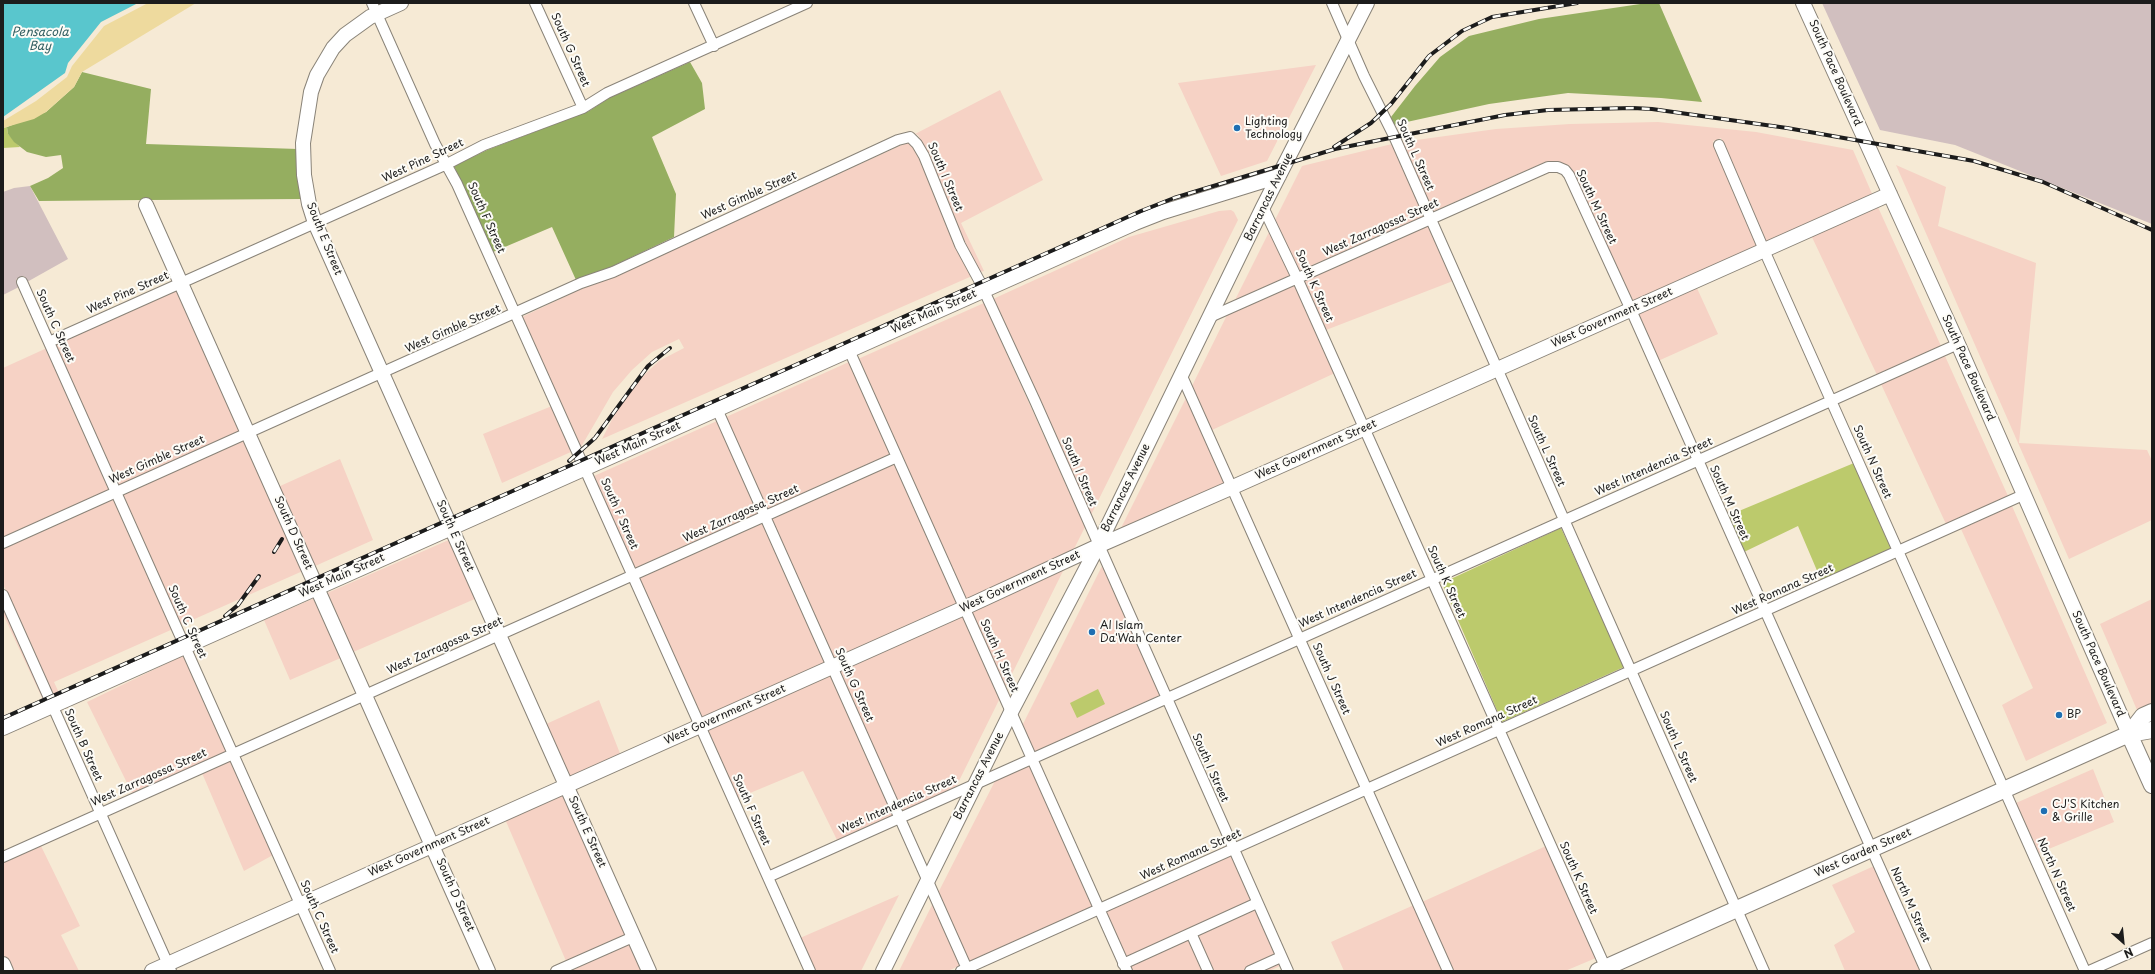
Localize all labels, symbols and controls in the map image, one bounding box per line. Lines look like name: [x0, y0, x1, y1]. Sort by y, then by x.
street label: South G Street: [548, 11, 592, 89]
street label: South Pace Boulevard: [1806, 18, 1864, 128]
water label: Pensacola Bay: [11, 26, 69, 54]
place label: Lighting Technology: [1245, 115, 1302, 141]
street label: South L Street: [1393, 117, 1437, 193]
marker: Lighting Technology: [1232, 123, 1242, 133]
street label: West Pine Street: [380, 136, 466, 186]
street label: South I Street: [925, 141, 965, 213]
street label: Barrancas Avenue: [1242, 151, 1296, 243]
street label: South M Street: [1573, 168, 1619, 246]
street label: West Gimble Street: [699, 169, 799, 223]
street label: South F Street: [464, 180, 508, 256]
street label: West Zarragossa Street: [1321, 196, 1441, 260]
street label: South E Street: [303, 201, 345, 277]
street label: South K Street: [1292, 248, 1336, 324]
street label: West Pine Street: [85, 269, 171, 317]
street label: West Government Street: [1549, 285, 1675, 351]
street label: South C Street: [33, 287, 77, 365]
street label: West Main Street: [889, 287, 979, 337]
street label: West Gimble Street: [403, 302, 503, 356]
street label: South Pace Boulevard: [1939, 313, 1997, 423]
street label: South L Street: [1524, 413, 1568, 489]
street label: West Government Street: [1253, 417, 1379, 483]
street label: West Main Street: [593, 419, 683, 469]
street label: South N Street: [1850, 423, 1894, 501]
street label: West Gimble Street: [107, 433, 207, 487]
street label: West Intendencia Street: [1593, 435, 1715, 499]
street label: South I Street: [1059, 436, 1099, 508]
street label: Barrancas Avenue: [1099, 442, 1153, 534]
street label: South M Street: [1707, 464, 1751, 542]
street label: South F Street: [597, 476, 641, 552]
street label: West Zarragossa Street: [681, 482, 801, 546]
street label: South D Street: [271, 494, 315, 572]
street label: South E Street: [433, 498, 477, 574]
street label: South K Street: [1424, 544, 1468, 620]
street label: West Government Street: [958, 548, 1082, 616]
street label: West Main Street: [297, 551, 387, 601]
street label: West Romana Street: [1730, 562, 1836, 618]
street label: West Intendencia Street: [1297, 567, 1419, 631]
street label: South C Street: [165, 583, 209, 661]
street label: South Pace Boulevard: [2069, 609, 2127, 719]
street label: West Zarragossa Street: [385, 614, 505, 678]
street label: South H Street: [977, 617, 1021, 695]
place label: Al Islam Da'Wah Center: [1100, 619, 1182, 645]
marker: Al Islam Da'Wah Center: [1087, 627, 1097, 637]
street label: South J Street: [1309, 641, 1353, 717]
street label: South G Street: [832, 646, 876, 724]
street label: West Government Street: [662, 682, 788, 748]
street label: West Romana Street: [1434, 694, 1540, 750]
street label: South B Street: [61, 707, 105, 783]
place label: BP: [2067, 708, 2081, 722]
street label: South L Street: [1656, 709, 1700, 785]
marker: BP: [2054, 710, 2064, 720]
street label: Barrancas Avenue: [951, 730, 1007, 822]
street label: South I Street: [1189, 732, 1231, 804]
street label: West Zarragossa Street: [89, 746, 209, 810]
street label: South F Street: [729, 772, 773, 848]
street label: West Intendencia Street: [837, 773, 959, 837]
street label: South E Street: [565, 794, 609, 870]
place label: CJ'S Kitchen & Grille: [2052, 798, 2119, 824]
marker: CJ'S Kitchen & Grille: [2039, 806, 2049, 816]
street label: West Government Street: [366, 814, 492, 880]
street label: West Garden Street: [1813, 826, 1913, 880]
street label: West Romana Street: [1138, 827, 1244, 883]
street label: North N Street: [2034, 836, 2078, 914]
street label: South K Street: [1556, 840, 1600, 916]
street label: South D Street: [433, 856, 477, 934]
street label: North M Street: [1887, 865, 1933, 945]
street label: South C Street: [297, 878, 341, 956]
north arrow: [2103, 922, 2143, 962]
text: N: [2121, 944, 2136, 963]

